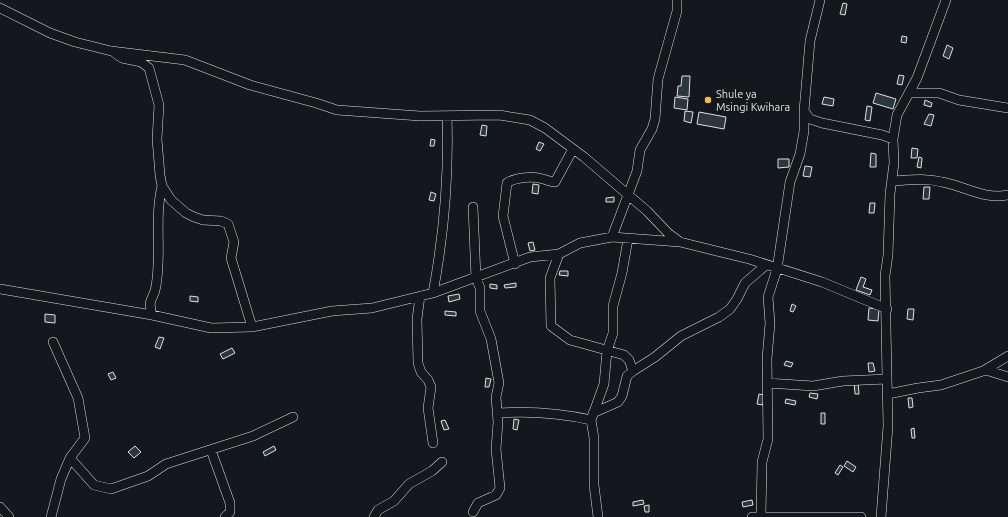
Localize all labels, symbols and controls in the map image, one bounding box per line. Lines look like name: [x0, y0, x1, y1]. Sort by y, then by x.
place label: Shule ya Msingi Kwihara: [716, 88, 790, 113]
marker: Shule ya Msingi Kwihara: [703, 95, 713, 105]

